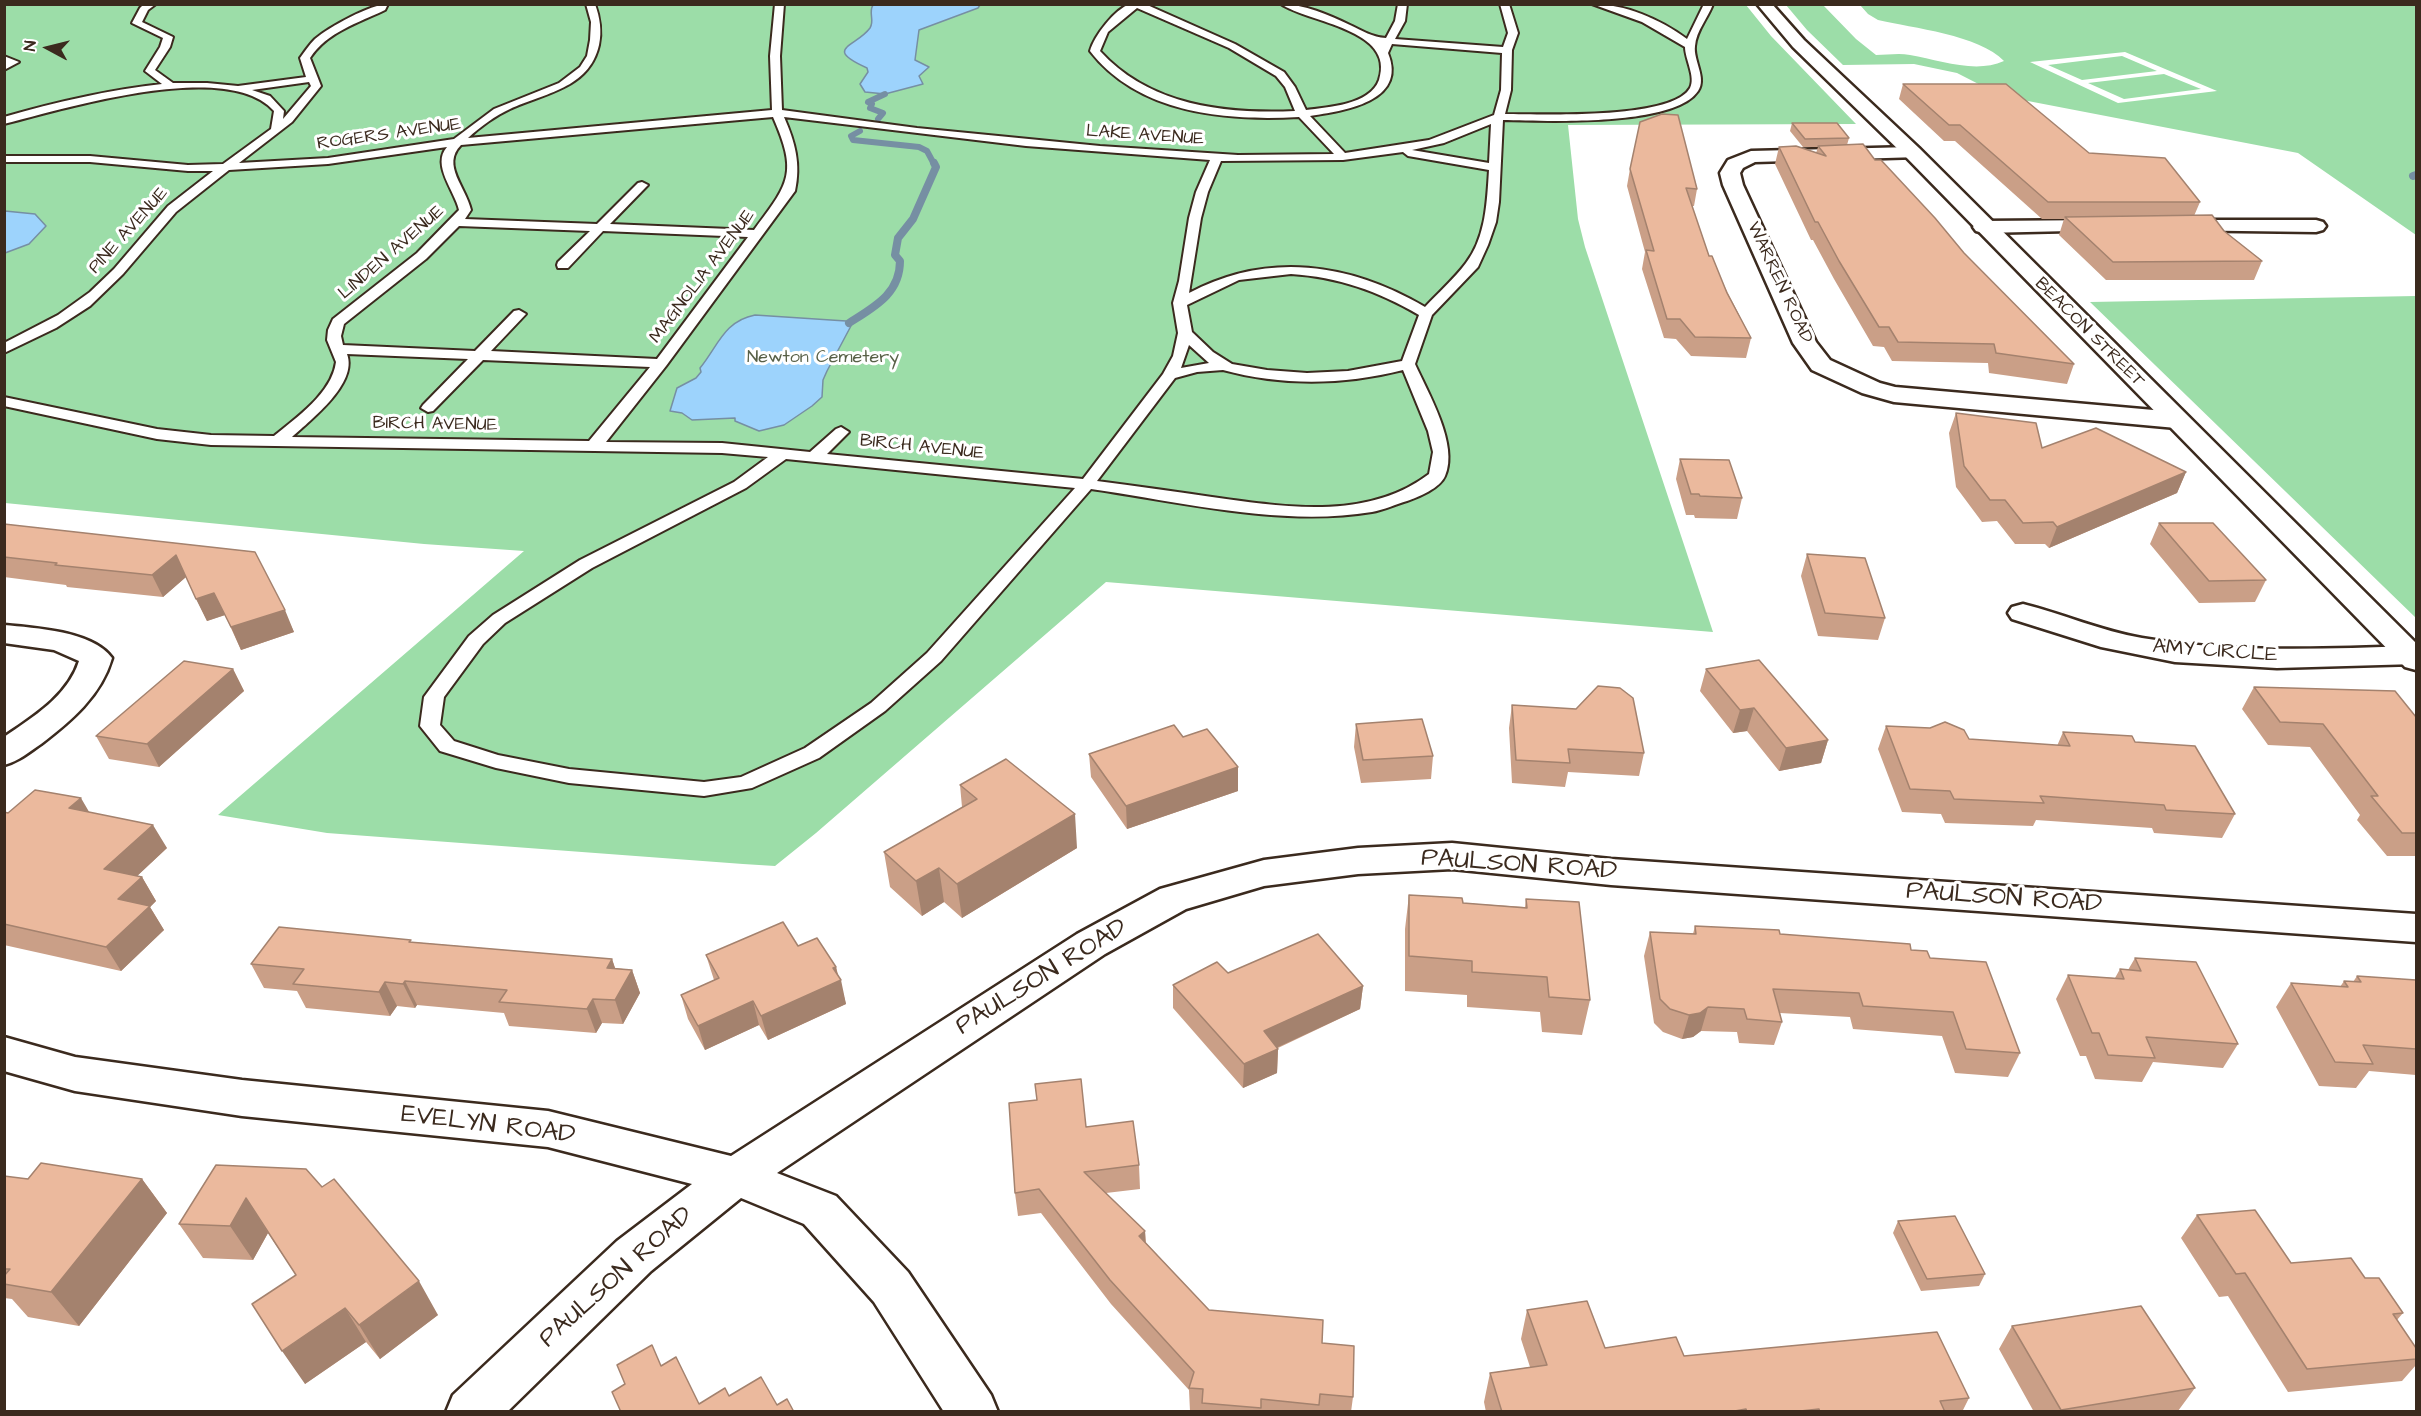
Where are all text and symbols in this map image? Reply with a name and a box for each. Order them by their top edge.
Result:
north arrow [18,18,78,78]
text: N [19,39,42,52]
street label: ROGERS AVENUE [316,114,462,156]
street label: LAKE AVENUE [1085,121,1205,151]
street label: PINE AVENUE [85,183,173,279]
street label: LINDEN AVENUE [335,201,449,305]
street label: MAGNOLIA AVENUE [646,206,760,348]
street label: WARREN ROAD [1741,219,1817,347]
street label: BEACON STREET [2030,274,2148,392]
park label: Newton Cemetery [747,347,899,369]
street label: BIRCH AVENUE [372,413,498,437]
street label: BIRCH AVENUE [859,431,985,465]
street label: AMY CIRCLE [2152,635,2278,669]
street label: PAULSON ROAD [1420,844,1618,888]
street label: PAULSON ROAD [1905,877,2103,921]
street label: PAULSON ROAD [951,913,1133,1043]
street label: EVELYN ROAD [399,1100,577,1152]
street label: PAULSON ROAD [534,1201,700,1355]

